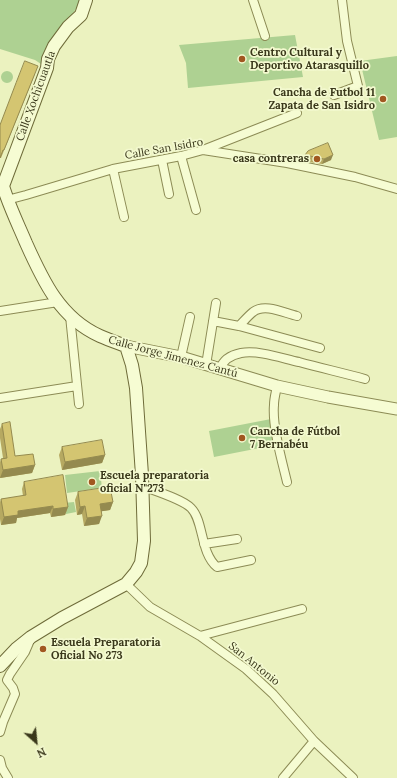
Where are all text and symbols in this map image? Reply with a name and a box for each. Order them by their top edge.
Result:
place label: Centro Cultural y Deportivo Atarasquillo [250,46,369,72]
street label: Calle Xochicuautla [14,49,58,143]
marker: Centro Cultural y Deportivo Atarasquillo [237,54,247,64]
place label: Cancha de Futbol 11 Zapata de San Isidro [268,86,375,112]
marker: Cancha de Futbol 11 Zapata de San Isidro [378,94,388,104]
street label: Calle San Isidro [124,136,204,162]
place label: casa contreras [233,152,309,166]
marker: casa contreras [312,154,322,164]
street label: Calle Jorge Jimenez Cantú [107,333,239,381]
place label: Cancha de Fútbol 7 Bernabéu [250,425,340,451]
marker: Cancha de Fútbol 7 Bernabéu [237,433,247,443]
place label: Escuela preparatoria oficial N"273 [100,469,209,495]
marker: Escuela preparatoria oficial N"273 [87,477,97,487]
place label: Escuela Preparatoria Oficial No 273 [51,636,161,662]
street label: San Antonio [226,639,282,689]
marker: Escuela Preparatoria Oficial No 273 [38,644,48,654]
north arrow [16,722,56,762]
text: N [34,745,48,761]

